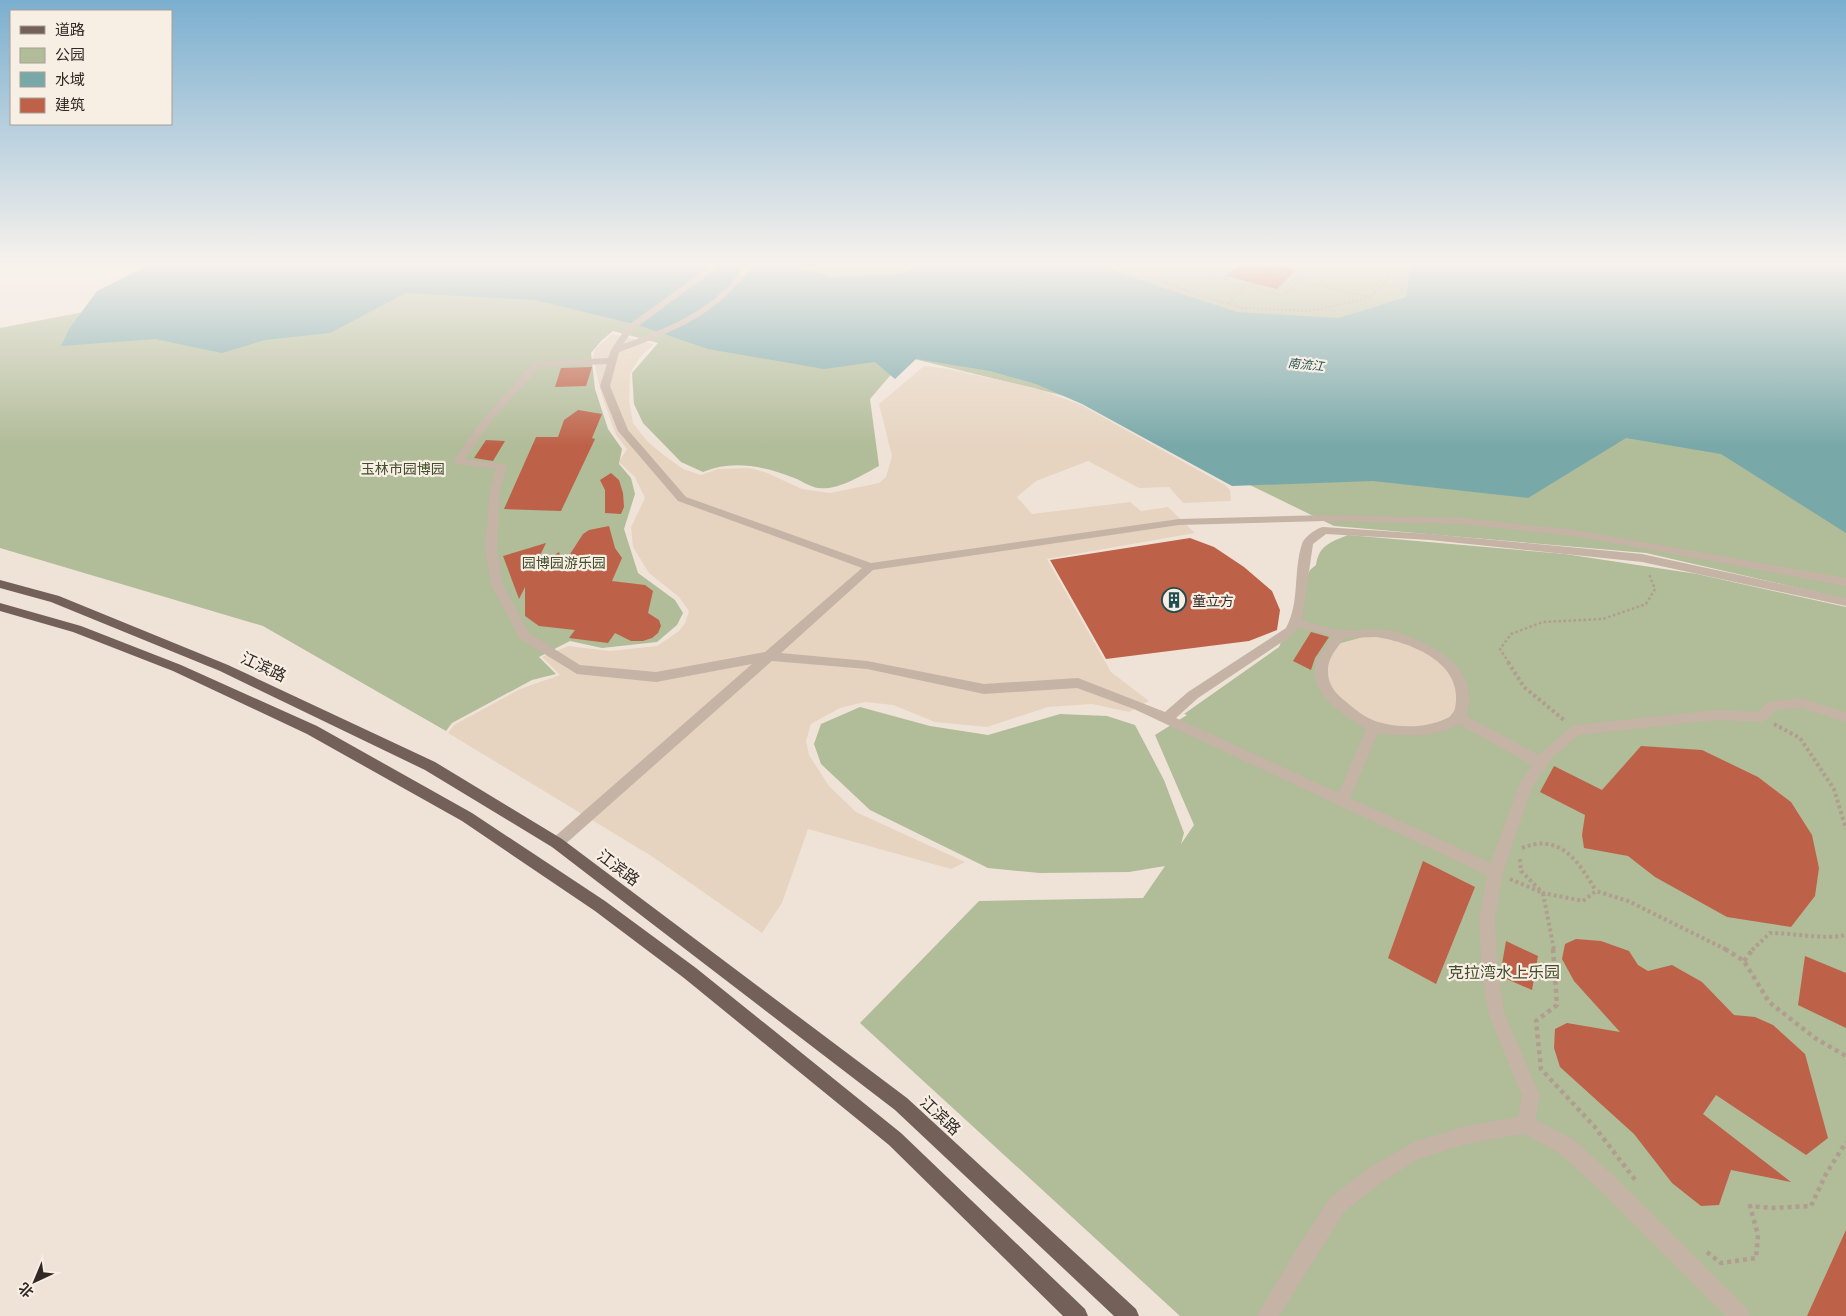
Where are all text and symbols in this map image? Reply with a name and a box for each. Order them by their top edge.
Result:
legend [10,10,172,125]
text: 道路 [55,20,85,38]
text: 公园 [55,45,85,63]
text: 水域 [55,70,85,88]
text: 建筑 [55,95,85,113]
water label: 南流江 [1287,355,1327,373]
park label: 玉林市园博园 [361,460,445,477]
park label: 园博园游乐园 [522,554,606,571]
building icon: 童立方 [1161,587,1187,613]
place label: 童立方 [1192,592,1234,609]
street label: 江滨路 [238,647,290,685]
street label: 江滨路 [594,845,644,889]
park label: 克拉湾水上乐园 [1448,962,1560,981]
street label: 江滨路 [917,1092,965,1138]
north arrow [10,1256,60,1306]
text: 北 [15,1280,37,1302]

